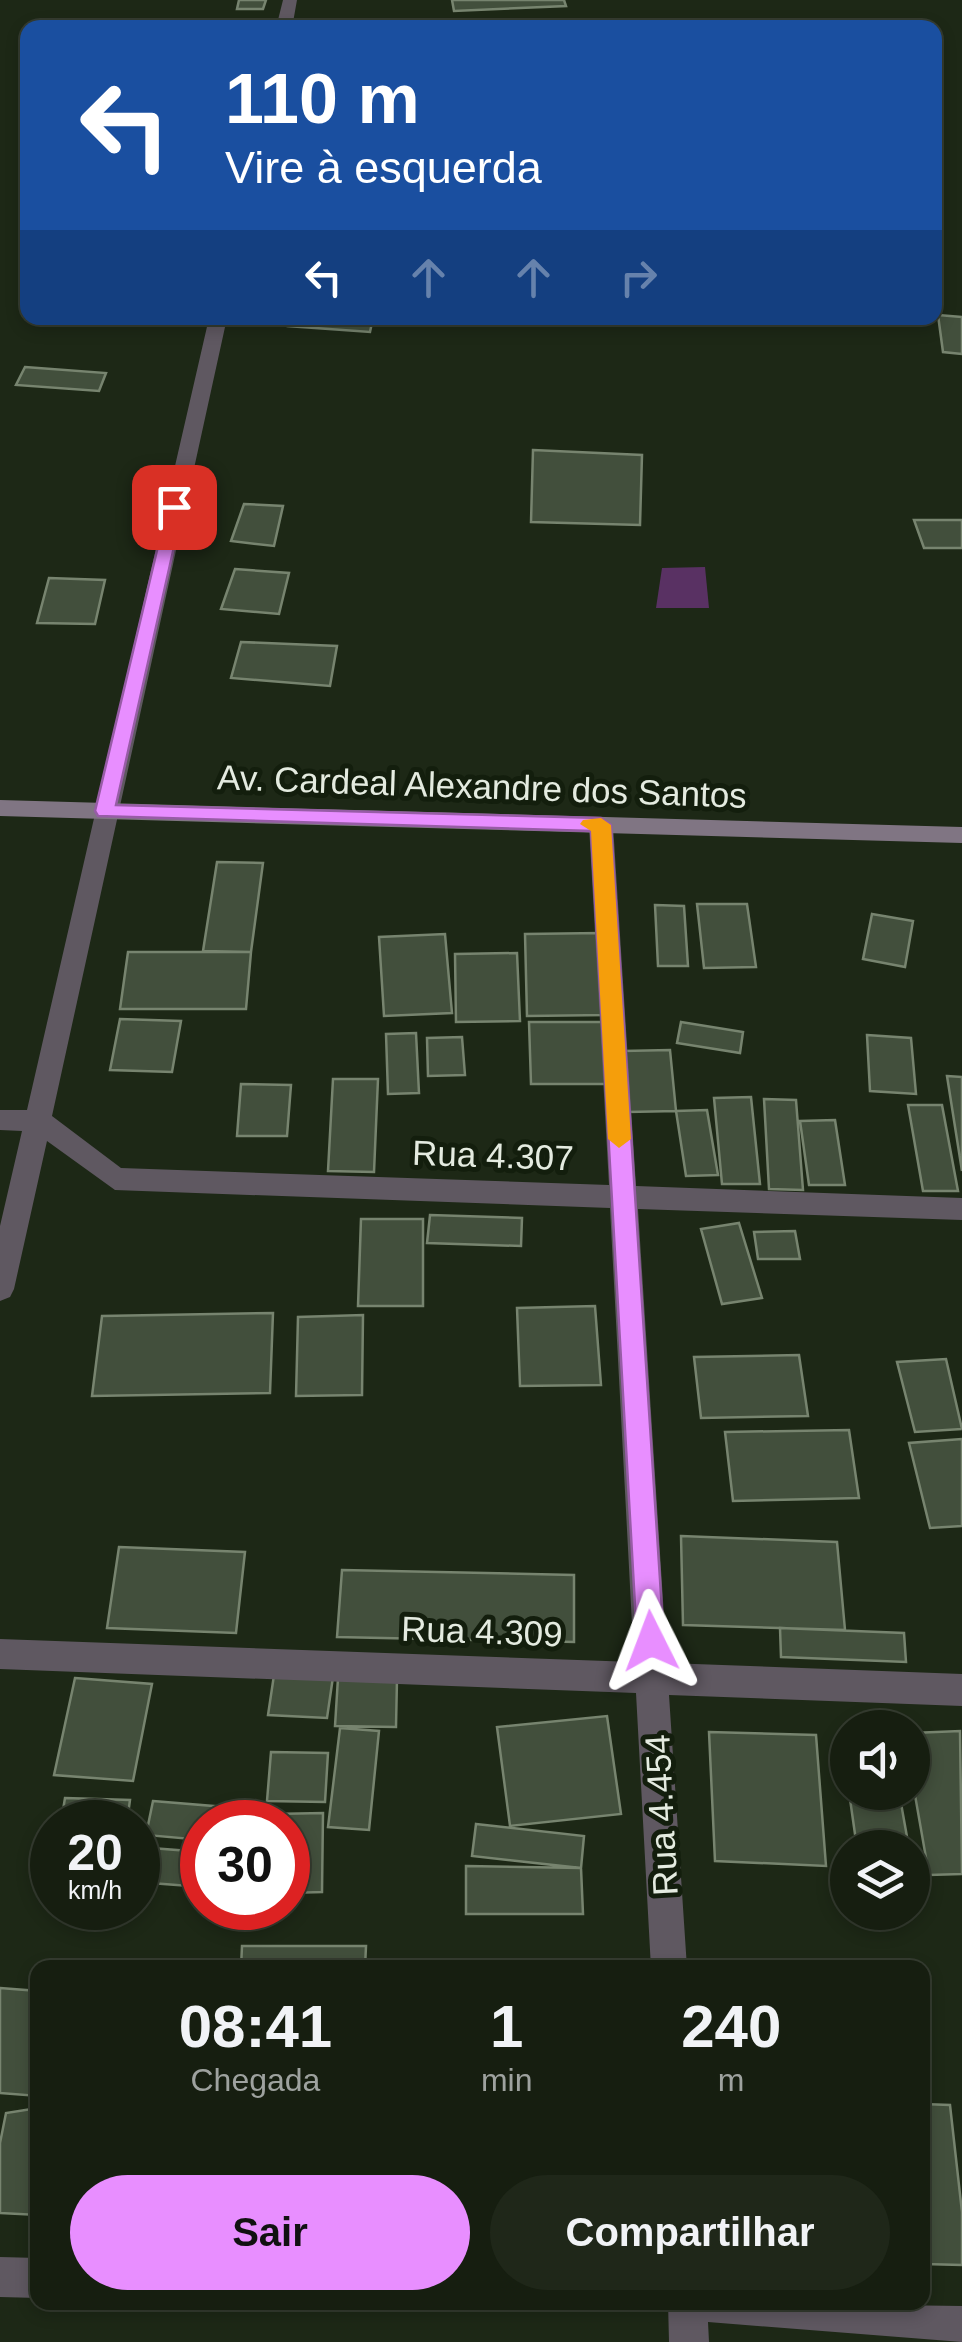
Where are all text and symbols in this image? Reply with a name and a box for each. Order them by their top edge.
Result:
icon: left [60,60,190,190]
text: 110 m [225,60,420,138]
text: Vire à esquerda [225,142,542,193]
icon: left [296,250,351,305]
icon: ahead [401,250,456,305]
icon: ahead [506,250,561,305]
icon: right [611,250,666,305]
pin [132,465,217,550]
icon: arrive [147,480,202,535]
street label: Av. Cardeal Alexandre dos Santos [217,757,747,815]
street label: Rua 4.307 [412,1133,574,1177]
position arrow [599,1589,703,1693]
street label: Rua 4.309 [401,1609,563,1653]
map controls [830,1710,930,1930]
button: sound [830,1710,930,1810]
street label: Rua 4.454 [637,1733,685,1897]
speed limit sign: 30 [180,1800,310,1930]
text: 20 [67,1825,123,1881]
button: layers [830,1830,930,1930]
text: km/h [68,1876,122,1904]
text: 08:41 [179,1993,332,2060]
text: 1 [490,1993,523,2060]
text: 240 [681,1993,781,2060]
text: Chegada [190,2062,320,2098]
text: min [481,2062,532,2098]
text: m [718,2062,745,2098]
button: Sair [70,2175,470,2290]
button: Compartilhar [490,2175,890,2290]

